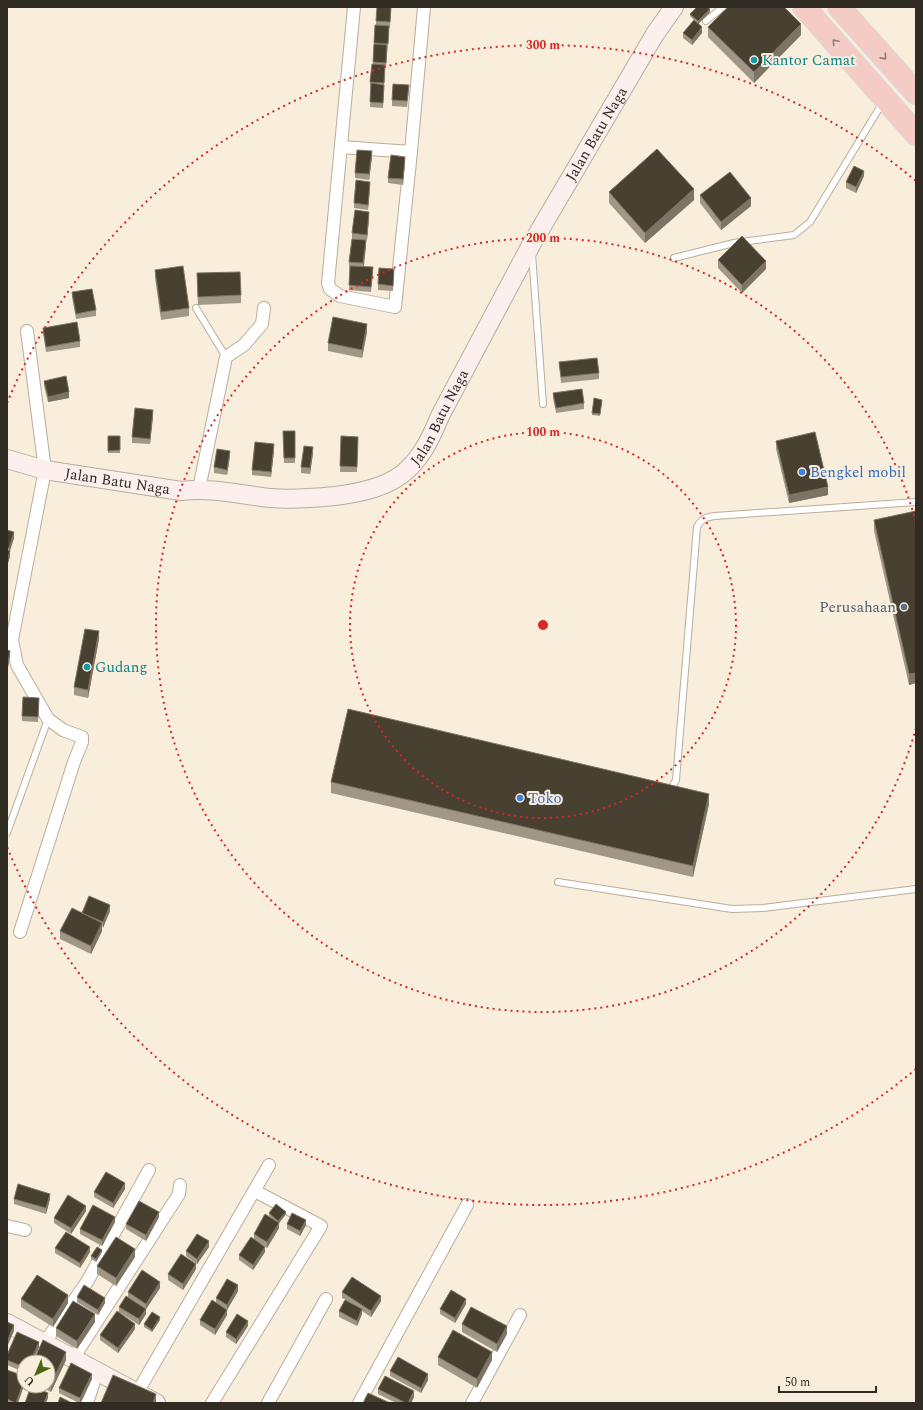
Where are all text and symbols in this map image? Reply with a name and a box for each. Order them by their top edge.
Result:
text: 300 m [526,36,560,55]
one-way arrow [832,39,839,47]
place label: Kantor Camat [762,49,855,72]
one-way arrow [879,52,886,60]
marker: Kantor Camat [749,55,759,65]
street label: Jalan Batu Naga [560,82,633,185]
text: 200 m [526,229,560,248]
street label: Jalan Batu Naga [405,364,475,471]
text: 100 m [526,423,560,442]
place label: Bengkel mobil [810,461,906,484]
street label: Jalan Batu Naga [63,462,172,501]
marker: Bengkel mobil [797,467,807,477]
place label: Perusahaan [819,596,896,619]
marker: Perusahaan [899,602,909,612]
centre of rings [536,618,550,632]
place label: Gudang [95,656,148,679]
marker: Gudang [82,662,92,672]
place label: Toko [528,787,562,810]
marker: Toko [515,793,525,803]
north arrow [16,1354,56,1394]
scale bar [779,1368,876,1394]
text: U [20,1372,39,1390]
text: 50 m [785,1373,810,1392]

